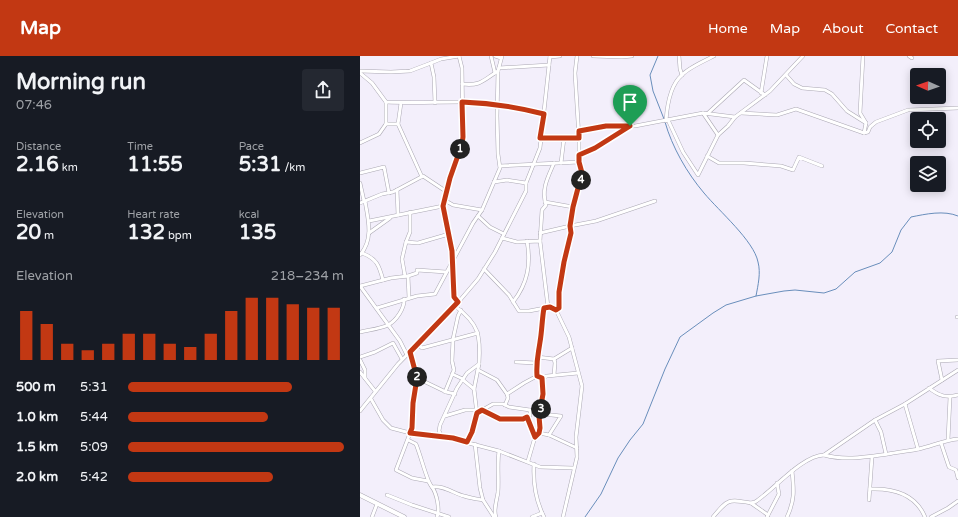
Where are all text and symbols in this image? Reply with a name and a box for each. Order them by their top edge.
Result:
text: Map [20,17,61,39]
text: Home [708,20,748,37]
text: Map [770,20,800,37]
text: About [822,20,864,37]
text: Contact [886,20,938,37]
north arrow [910,68,946,104]
map controls [910,68,946,192]
text: Morning run [16,69,146,95]
button: share [302,69,344,111]
pin [613,85,647,126]
icon: arrive [619,91,641,113]
text: 07:46 [16,97,52,113]
button: locate [910,112,946,148]
pin: 1 [450,139,470,159]
text: Distance [16,140,61,153]
text: Time [127,140,153,153]
text: Pace [239,140,264,153]
text: 1 [457,142,463,155]
text: 2.16 [16,153,59,177]
text: 11:55 [127,153,183,177]
text: 5:31 [239,153,282,177]
button: layers [910,156,946,192]
text: km [59,161,78,174]
text: /km [282,161,305,174]
pin: 4 [571,170,591,190]
text: 4 [578,173,584,186]
text: Elevation [16,208,64,221]
text: Heart rate [127,208,180,221]
text: kcal [239,208,259,221]
text: 20 [16,221,41,245]
text: 132 [127,221,165,245]
text: 135 [239,221,276,245]
text: m [41,229,54,242]
text: bpm [165,229,192,242]
text: Elevation [16,268,73,284]
text: 218–234 m [271,268,344,284]
pin: 2 [407,367,427,387]
text: 2 [414,370,420,383]
text: 500 m [16,379,56,395]
text: 5:31 [80,379,108,395]
pin: 3 [531,399,551,419]
text: 3 [538,402,544,415]
text: 1.0 km [16,409,58,425]
text: 5:44 [80,409,108,425]
text: 1.5 km [16,439,58,455]
text: 5:09 [80,439,108,455]
text: 2.0 km [16,469,58,485]
text: 5:42 [80,469,108,485]

